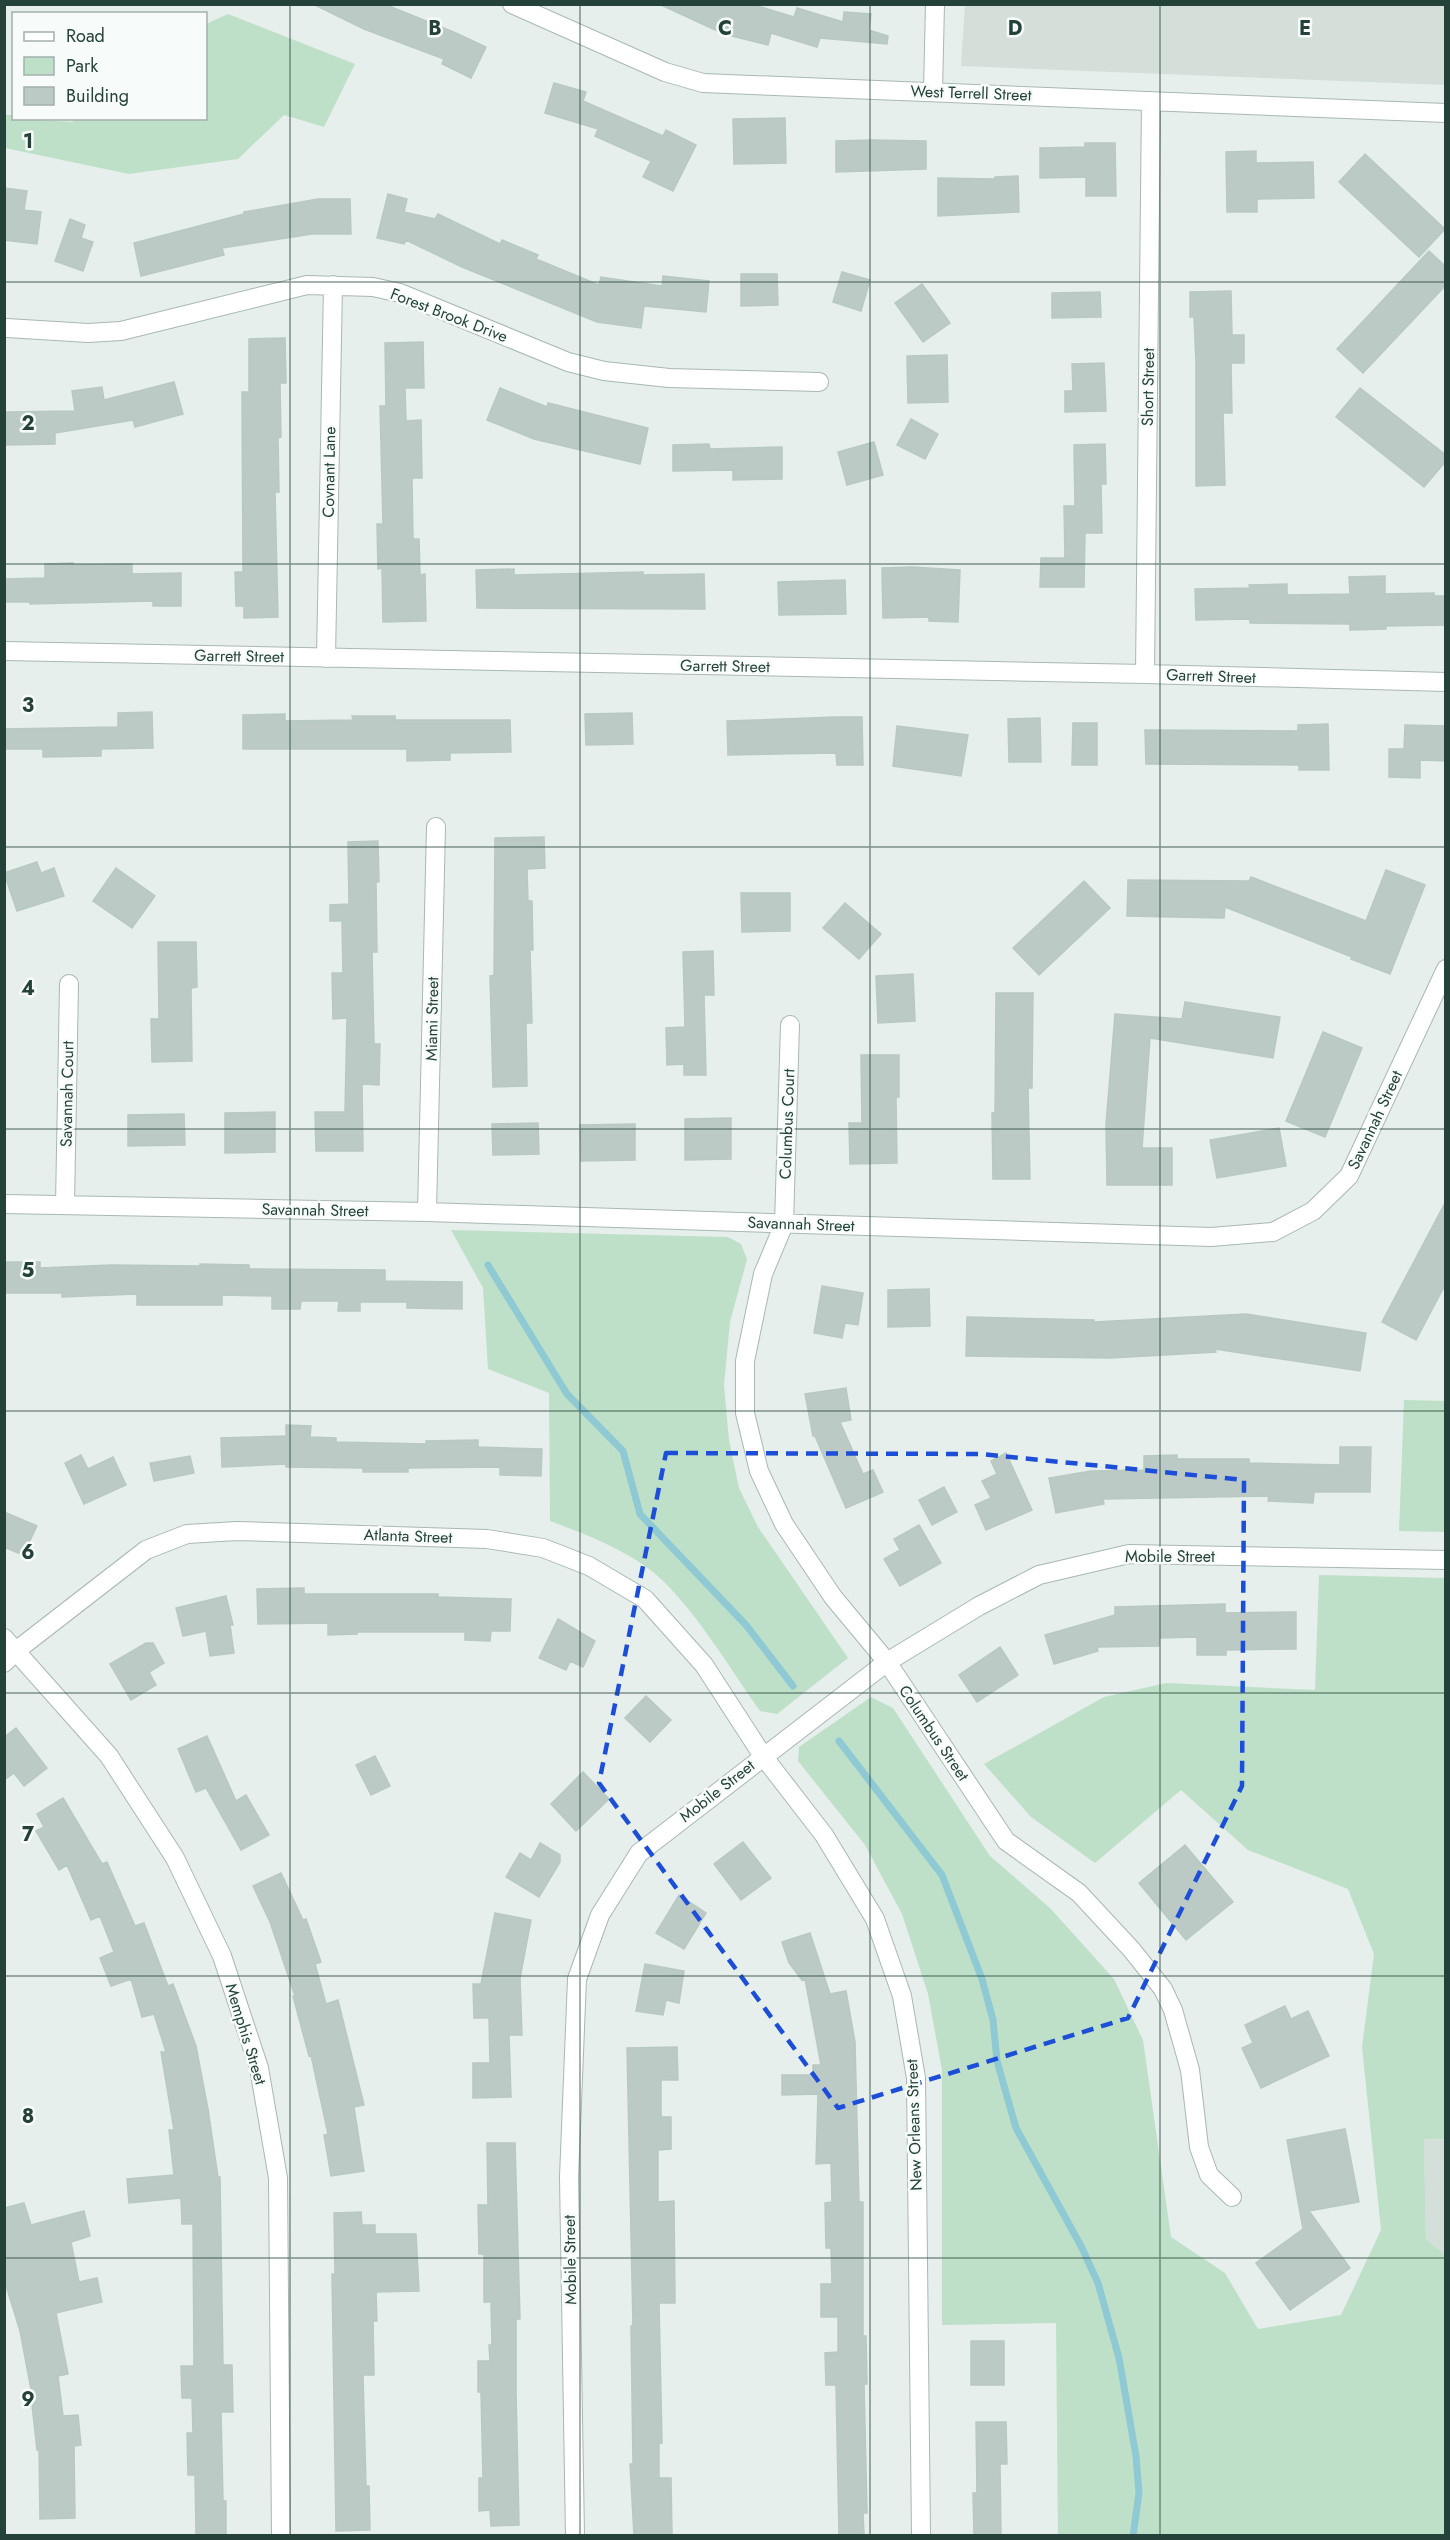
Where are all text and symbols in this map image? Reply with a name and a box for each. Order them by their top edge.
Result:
legend [12,12,207,120]
text: B [428,14,442,43]
text: C [718,14,732,43]
text: D [1008,14,1022,43]
text: E [1299,14,1311,43]
text: Road [66,23,105,49]
text: Park [66,53,98,79]
street label: West Terrell Street [910,79,1032,107]
text: Building [66,83,129,109]
text: 1 [23,127,33,156]
street label: Forest Brook Drive [387,282,511,348]
street label: Short Street [1136,348,1160,426]
text: 2 [21,409,35,438]
street label: Covnant Lane [317,426,341,518]
street label: Garrett Street [194,644,284,668]
street label: Garrett Street [680,654,770,678]
street label: Garrett Street [1166,663,1256,689]
text: 3 [22,691,34,720]
text: 4 [21,974,35,1003]
street label: Miami Street [420,976,444,1061]
street label: Savannah Court [55,1041,79,1147]
street label: Savannah Street [1342,1067,1408,1173]
street label: Columbus Court [774,1068,800,1180]
street label: Savannah Street [261,1198,369,1222]
street label: Savannah Street [747,1211,855,1237]
text: 5 [22,1256,35,1285]
street label: Atlanta Street [363,1523,453,1549]
text: 6 [21,1538,35,1567]
street label: Mobile Street [1125,1545,1215,1568]
street label: Columbus Street [893,1680,975,1786]
street label: Mobile Street [675,1754,760,1828]
text: 7 [22,1820,35,1849]
street label: Memphis Street [220,1981,272,2088]
street label: New Orleans Street [900,2059,928,2191]
text: 8 [22,2102,34,2131]
street label: Mobile Street [558,2215,582,2305]
text: 9 [21,2385,35,2414]

